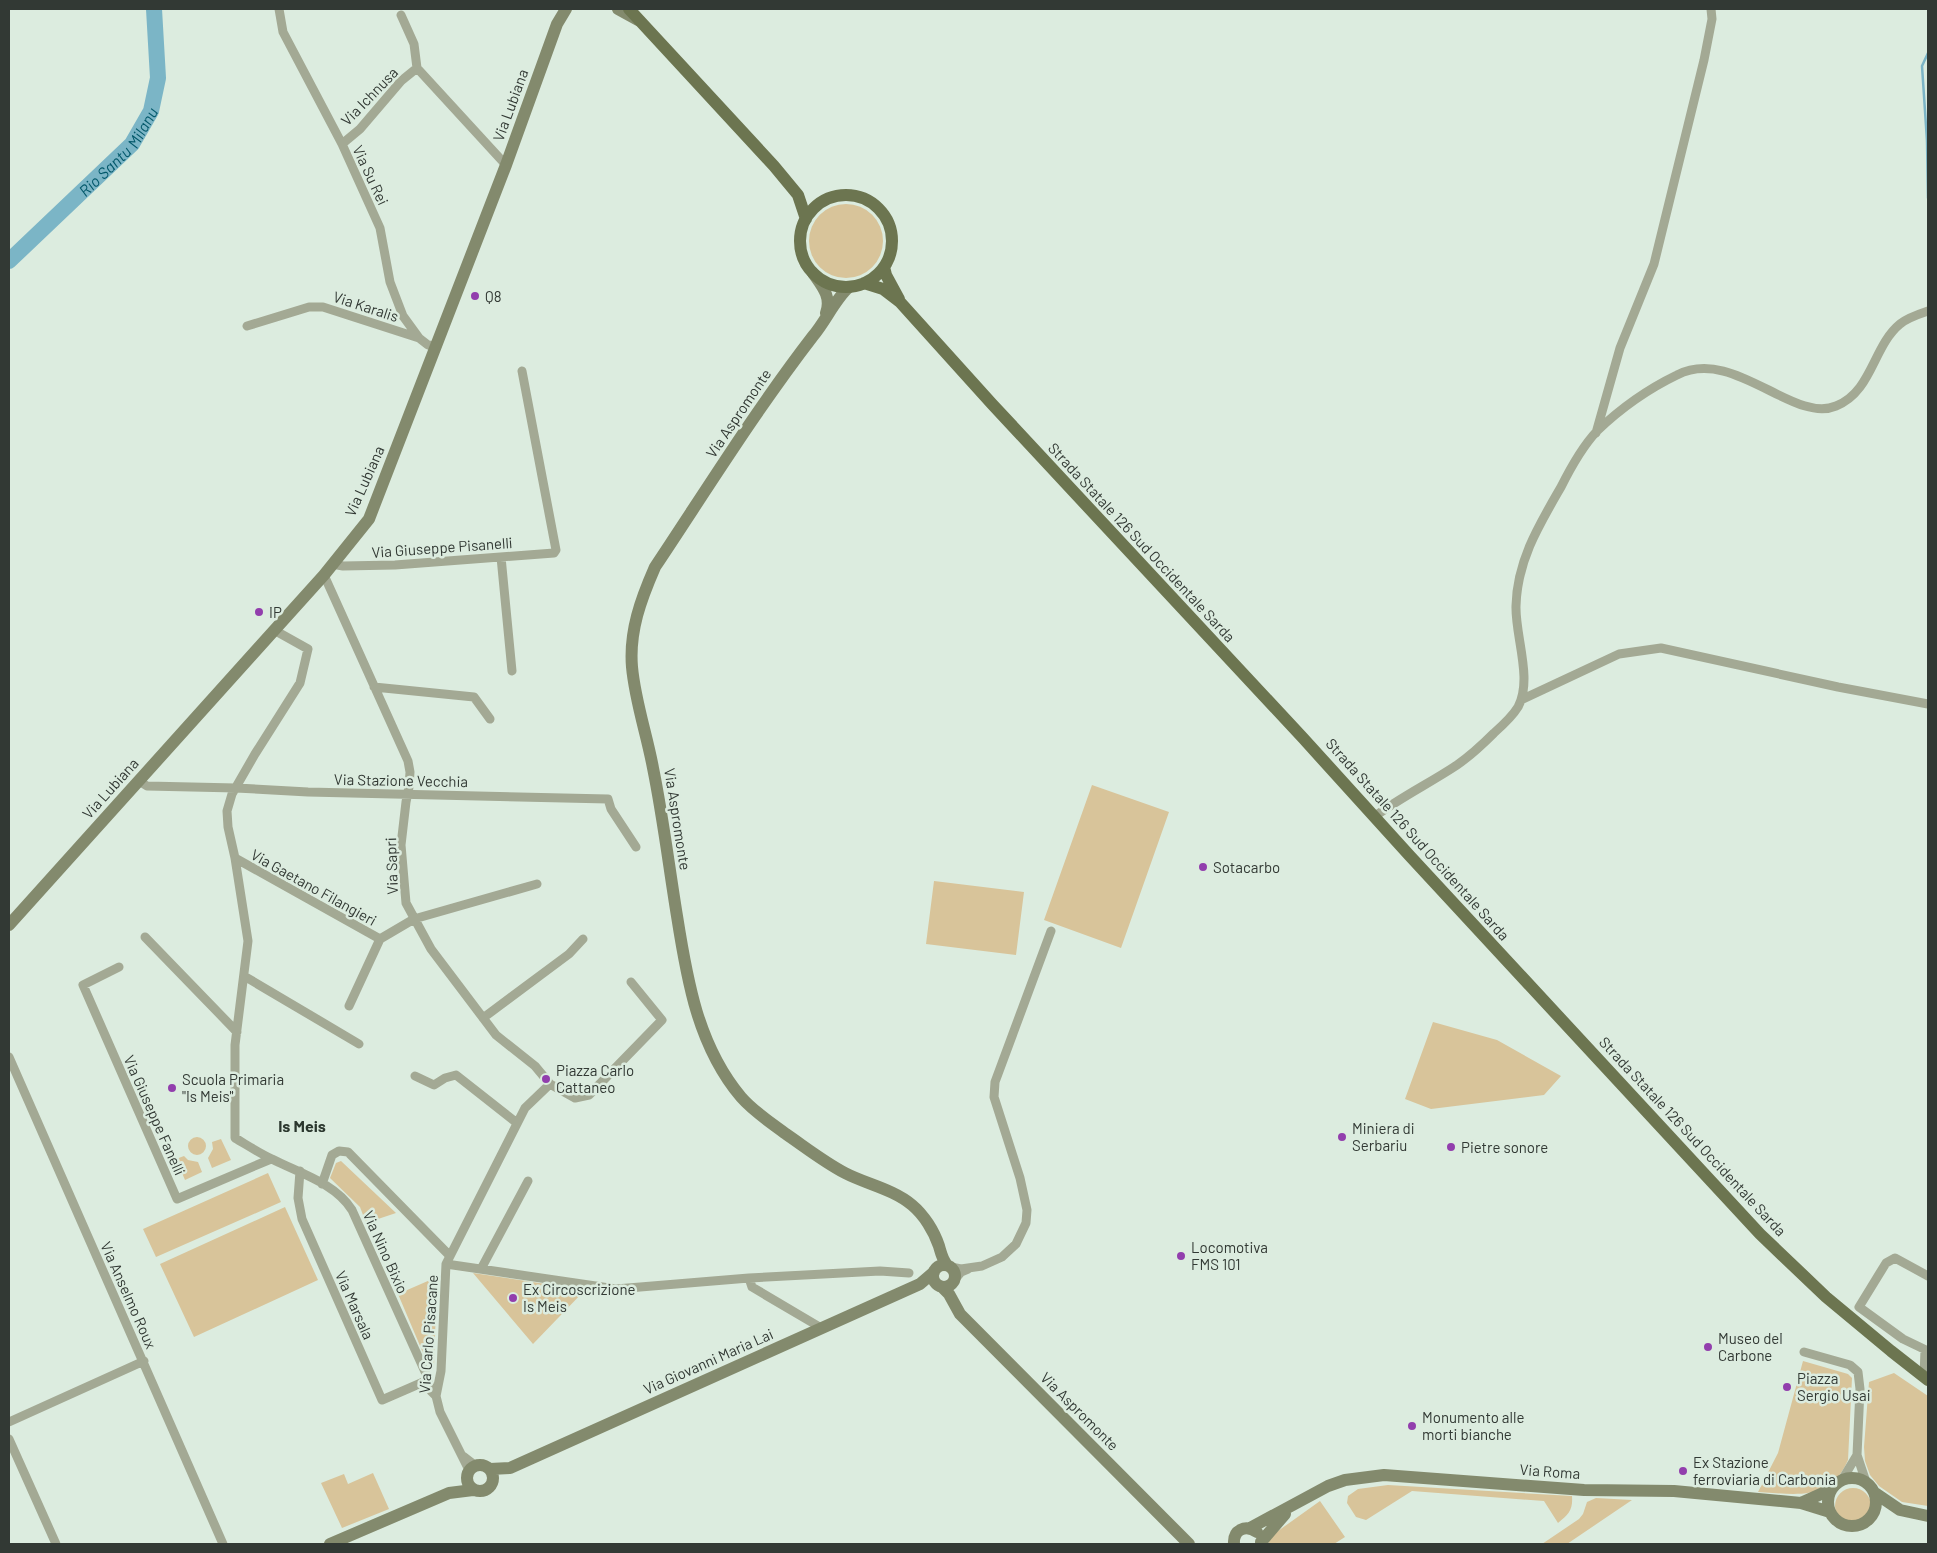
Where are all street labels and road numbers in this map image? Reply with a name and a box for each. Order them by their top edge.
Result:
street label: Via Ichnusa [337,63,401,129]
street label: Via Lubiana [489,67,531,143]
street label: Via Su Rei [349,142,393,208]
street label: Via Karalis [331,287,401,325]
street label: Via Aspromonte [702,365,774,461]
street label: Strada Statale 126 Sud Occidentale Sarda [1045,439,1239,645]
street label: Via Lubiana [340,443,388,519]
street label: Via Giuseppe Pisanelli [371,533,513,561]
street label: Strada Statale 126 Sud Occidentale Sarda [1322,734,1514,944]
street label: Via Lubiana [78,754,142,822]
street label: Via Aspromonte [661,767,695,871]
street label: Via Stazione Vecchia [334,770,468,790]
street label: Via Sapri [381,837,401,895]
street label: Via Gaetano Filangieri [248,845,380,929]
street label: Strada Statale 126 Sud Occidentale Sarda [1596,1033,1790,1239]
street label: Via Giuseppe Fanelli [120,1052,190,1178]
street label: Via Nino Bixio [360,1208,412,1296]
street label: Via Anselmo Roux [97,1239,161,1351]
street label: Via Marsala [332,1268,378,1342]
street label: Via Carlo Pisacane [415,1274,441,1394]
street label: Via Giovanni Maria Lai [640,1324,776,1398]
street label: Via Aspromonte [1037,1368,1123,1454]
street label: Via Roma [1519,1460,1581,1482]

